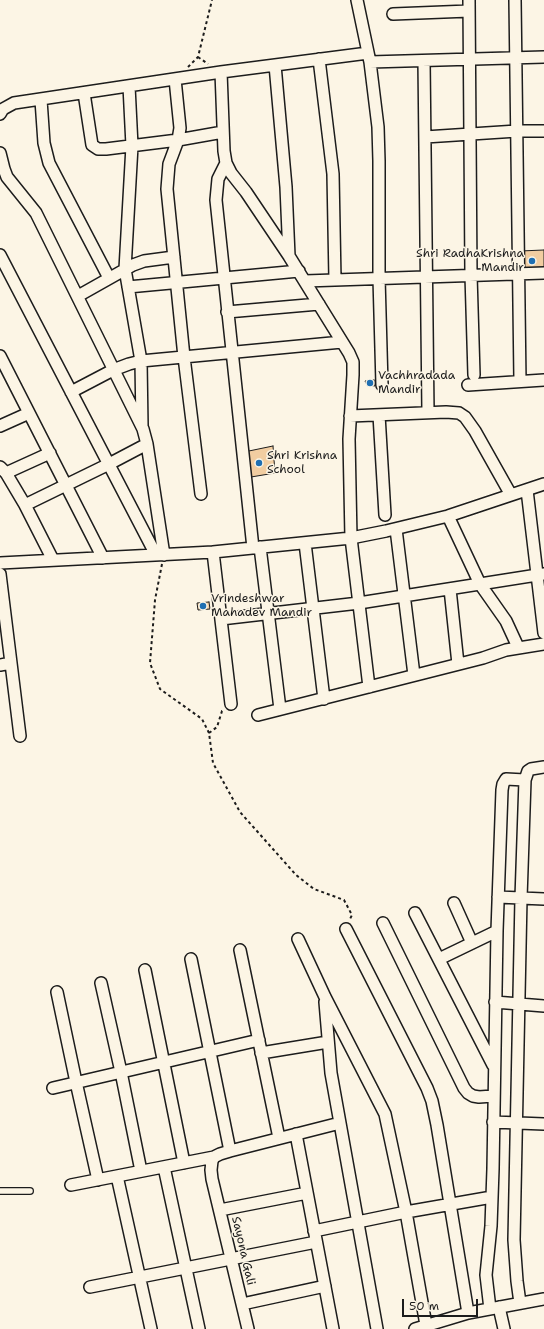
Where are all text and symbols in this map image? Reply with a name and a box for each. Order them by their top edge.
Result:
place label: Shri RadhaKrishna Mandir [416,247,524,275]
marker: Shri RadhaKrishna Mandir [527,256,537,266]
place label: Vachhradada Mandir [378,369,455,397]
marker: Vachhradada Mandir [365,378,375,388]
place label: Shri Krishna School [267,449,337,477]
marker: Shri Krishna School [254,458,264,468]
place label: Vrindeshwar Mahadev Mandir [211,592,312,620]
marker: Vrindeshwar Mahadev Mandir [198,601,208,611]
street label: Sayona Gali [228,1215,258,1287]
scale bar [404,1291,480,1317]
text: 50 m [409,1298,439,1314]

